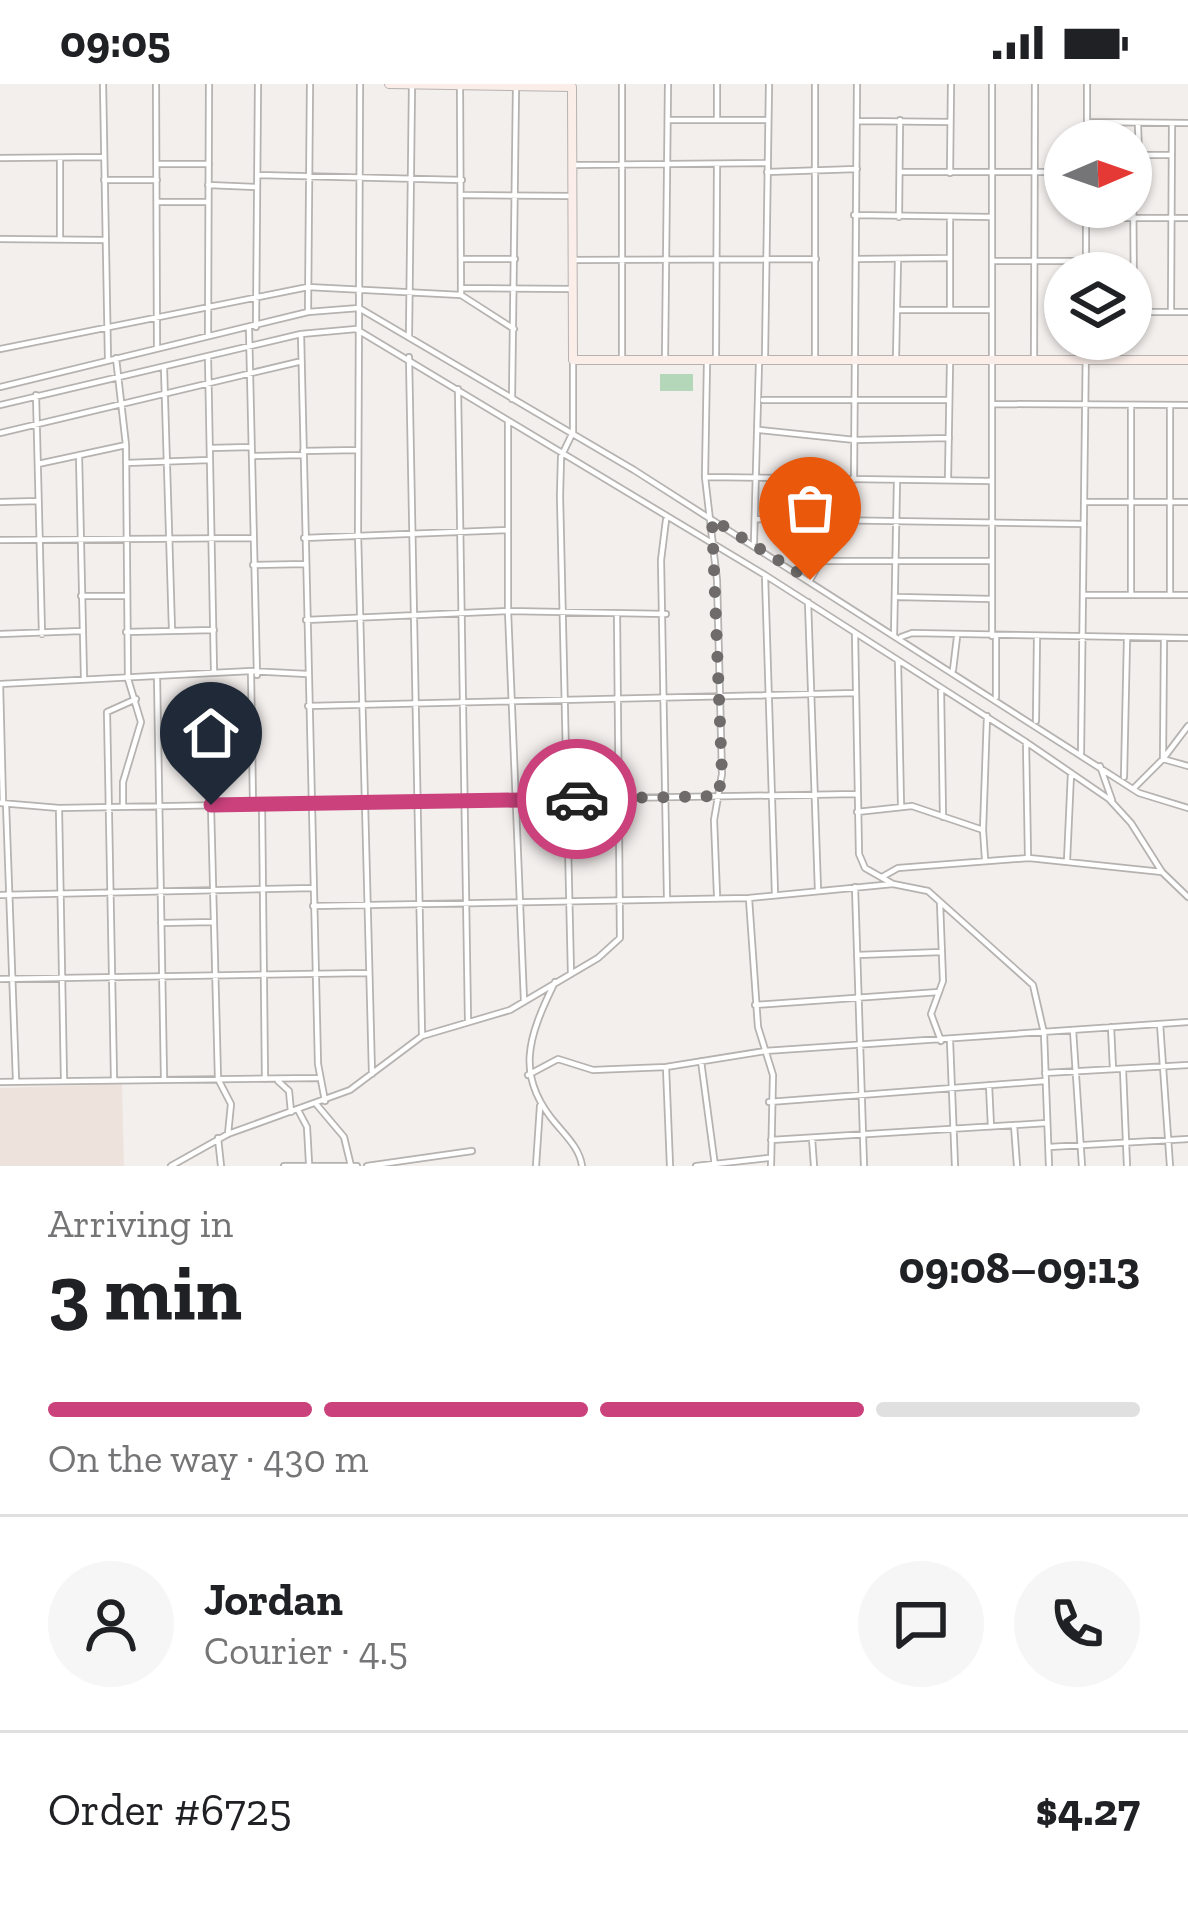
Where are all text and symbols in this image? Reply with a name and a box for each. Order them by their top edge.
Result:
text: 09:05 [60,15,171,69]
north arrow [1044,120,1152,228]
map controls [1044,120,1152,360]
button: layers [1044,252,1152,360]
pin [759,457,861,580]
icon: bag [777,475,843,541]
pin [160,682,262,805]
icon: home [178,700,244,766]
courier [517,739,637,859]
icon: car [544,766,610,832]
text: Arriving in [48,1200,233,1247]
text: 09:08–09:13 [899,1241,1140,1295]
text: 3 min [48,1245,242,1339]
text: On the way · 430 m [48,1435,368,1482]
button: person [48,1561,174,1687]
button: chat [858,1561,984,1687]
button: phone [1014,1561,1140,1687]
text: Jordan [204,1573,343,1627]
text: Courier · 4.5 [204,1627,408,1674]
text: Order #6725 [48,1783,292,1837]
text: $4.27 [1036,1783,1140,1837]

